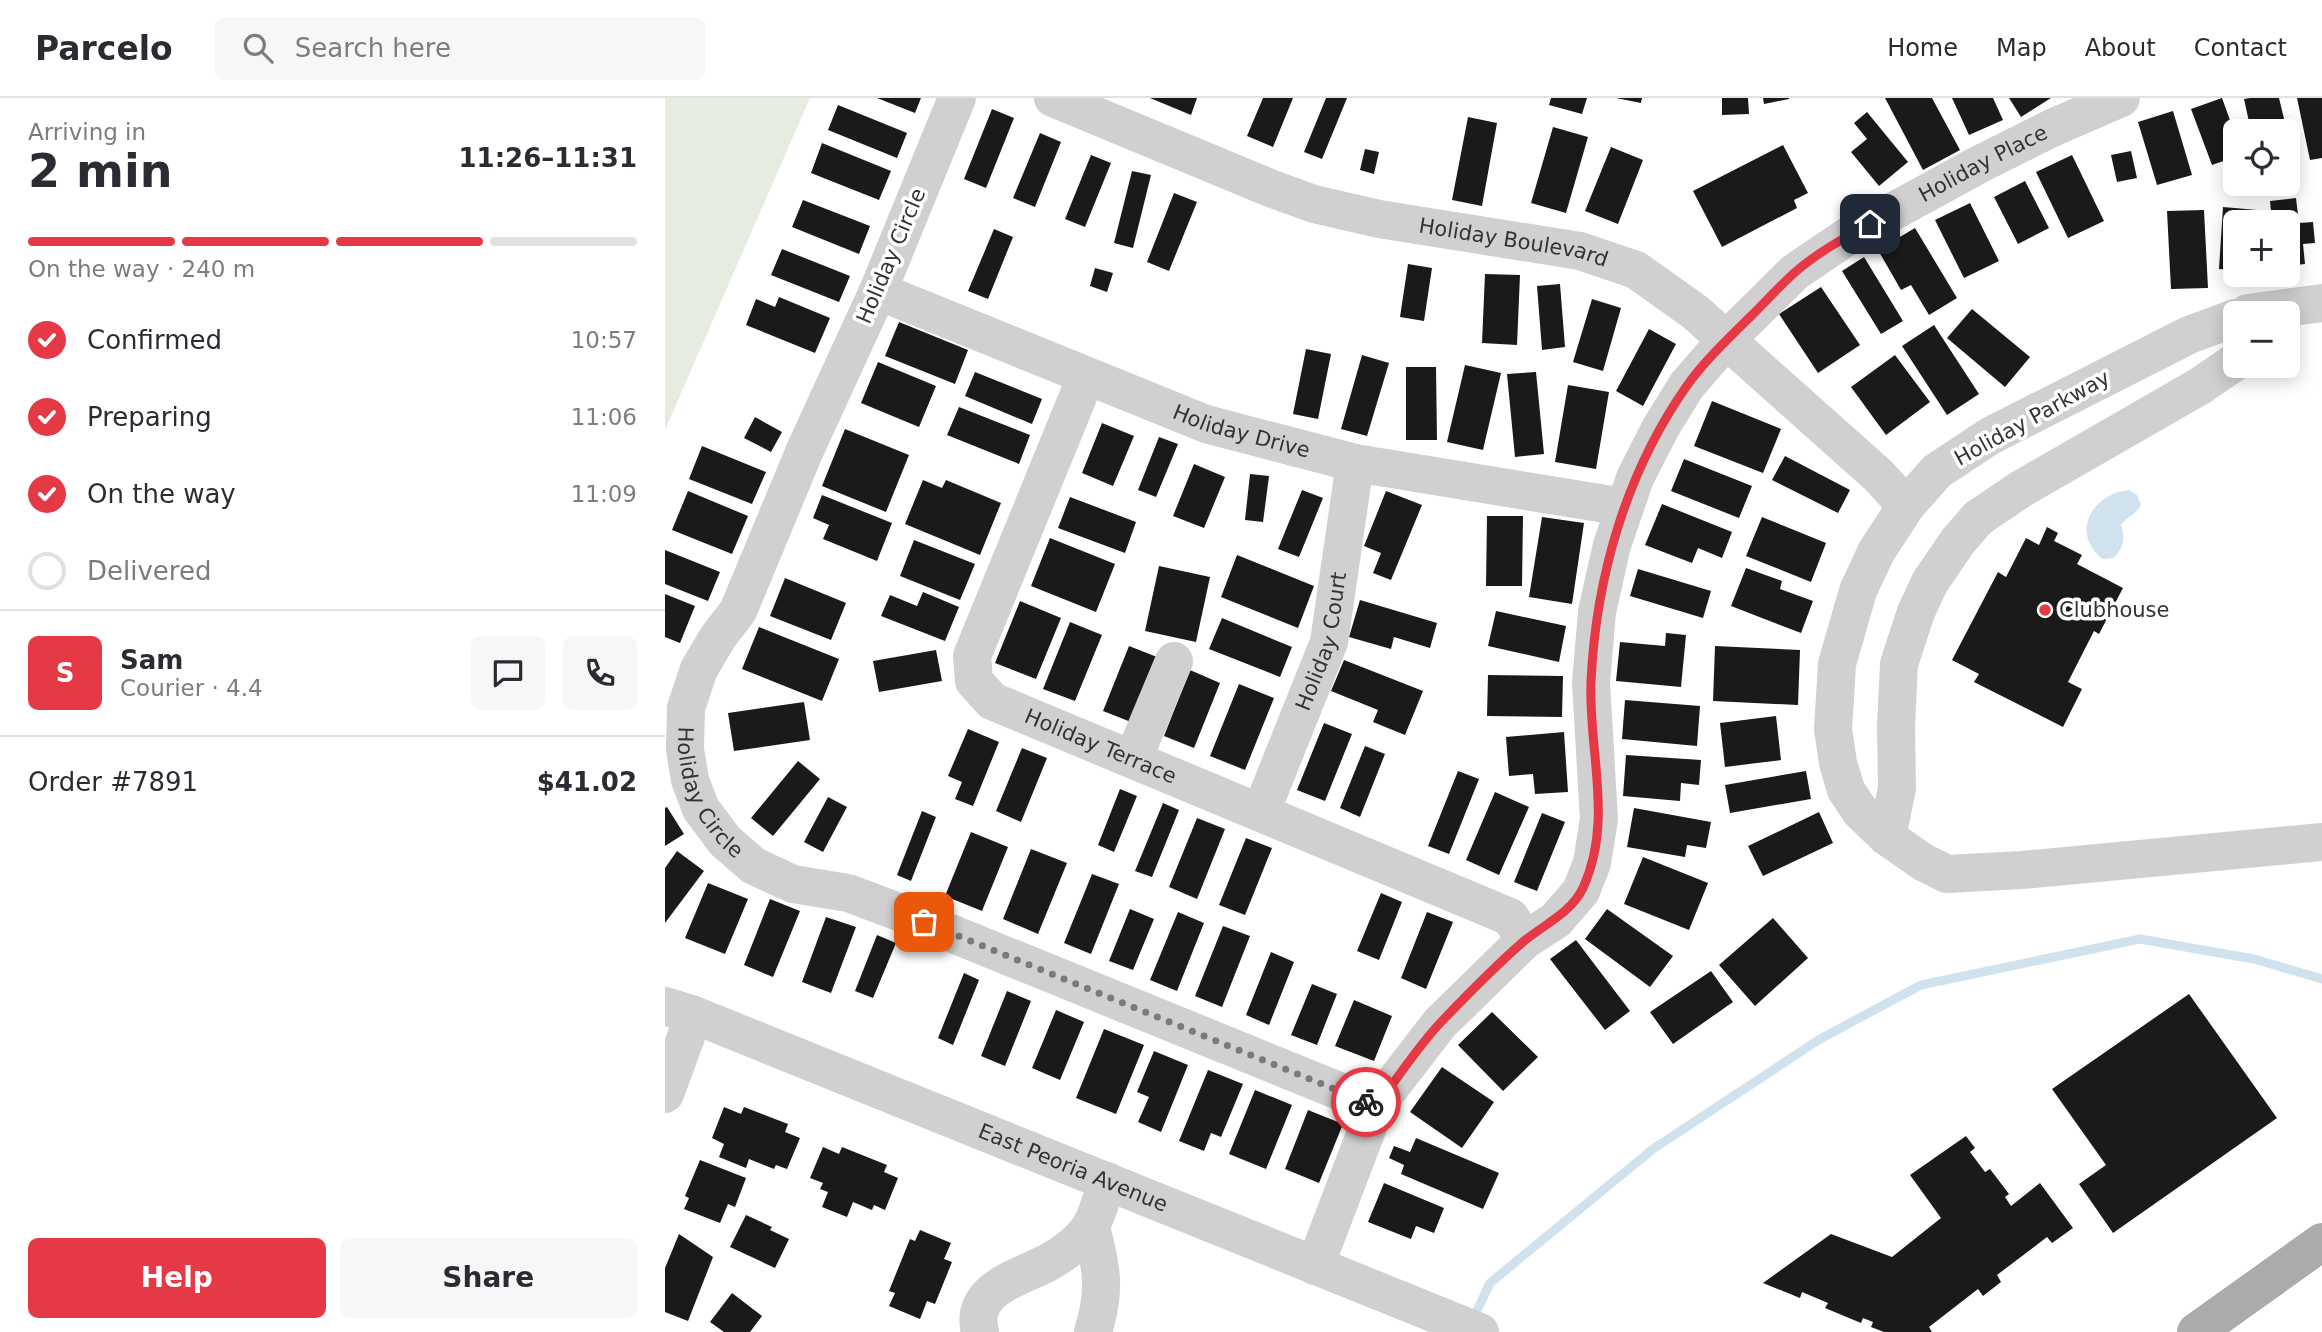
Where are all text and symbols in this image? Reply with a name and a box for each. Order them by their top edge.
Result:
search box [215,17,705,80]
text: Parcelo [35,29,173,68]
icon: search [239,29,277,67]
text: Search here [295,33,451,63]
text: Home [1887,34,1958,62]
text: Map [1996,34,2047,62]
text: About [2085,34,2156,62]
text: Contact [2194,34,2287,62]
text: Arriving in [28,119,146,145]
map controls [2223,119,2300,378]
button: locate [2223,119,2300,196]
street label: Holiday Place [1915,120,2051,207]
text: 11:26–11:31 [458,143,637,173]
text: 2 min [28,144,172,198]
street label: Holiday Circle [852,185,930,327]
pin [1840,194,1900,254]
icon: home [1851,205,1889,243]
button: + [2223,210,2300,287]
street label: Holiday Boulevard [1417,214,1611,272]
text: On the way · 240 m [28,256,255,282]
button: − [2223,301,2300,378]
icon: check [28,321,66,359]
text: Confirmed [87,325,222,355]
text: 10:57 [571,327,637,353]
street label: Holiday Parkway [1950,365,2114,471]
icon: check [28,398,66,436]
street label: Holiday Drive [1169,400,1312,463]
text: Preparing [87,402,212,432]
text: 11:06 [571,404,637,430]
icon: check [28,475,66,513]
text: On the way [87,479,236,509]
text: 11:09 [571,481,637,507]
text: Delivered [87,556,211,586]
street label: Holiday Court [1291,570,1351,714]
place label: Clubhouse [2059,598,2169,622]
marker: Clubhouse [2037,602,2053,618]
button: chat [471,636,545,710]
button: phone [563,636,637,710]
text: Sam [120,645,183,675]
text: S [56,658,74,688]
text: Courier · 4.4 [120,675,263,701]
street label: Holiday Terrace [1021,704,1180,789]
street label: Holiday Circle [673,726,748,863]
text: Order #7891 [28,767,198,797]
text: $41.02 [537,767,637,797]
pin [894,892,954,952]
icon: bag [905,903,943,941]
courier [1331,1067,1401,1137]
icon: bike [1347,1083,1385,1121]
street label: East Peoria Avenue [975,1119,1171,1217]
button: Help [28,1238,326,1318]
button: Share [340,1238,637,1318]

